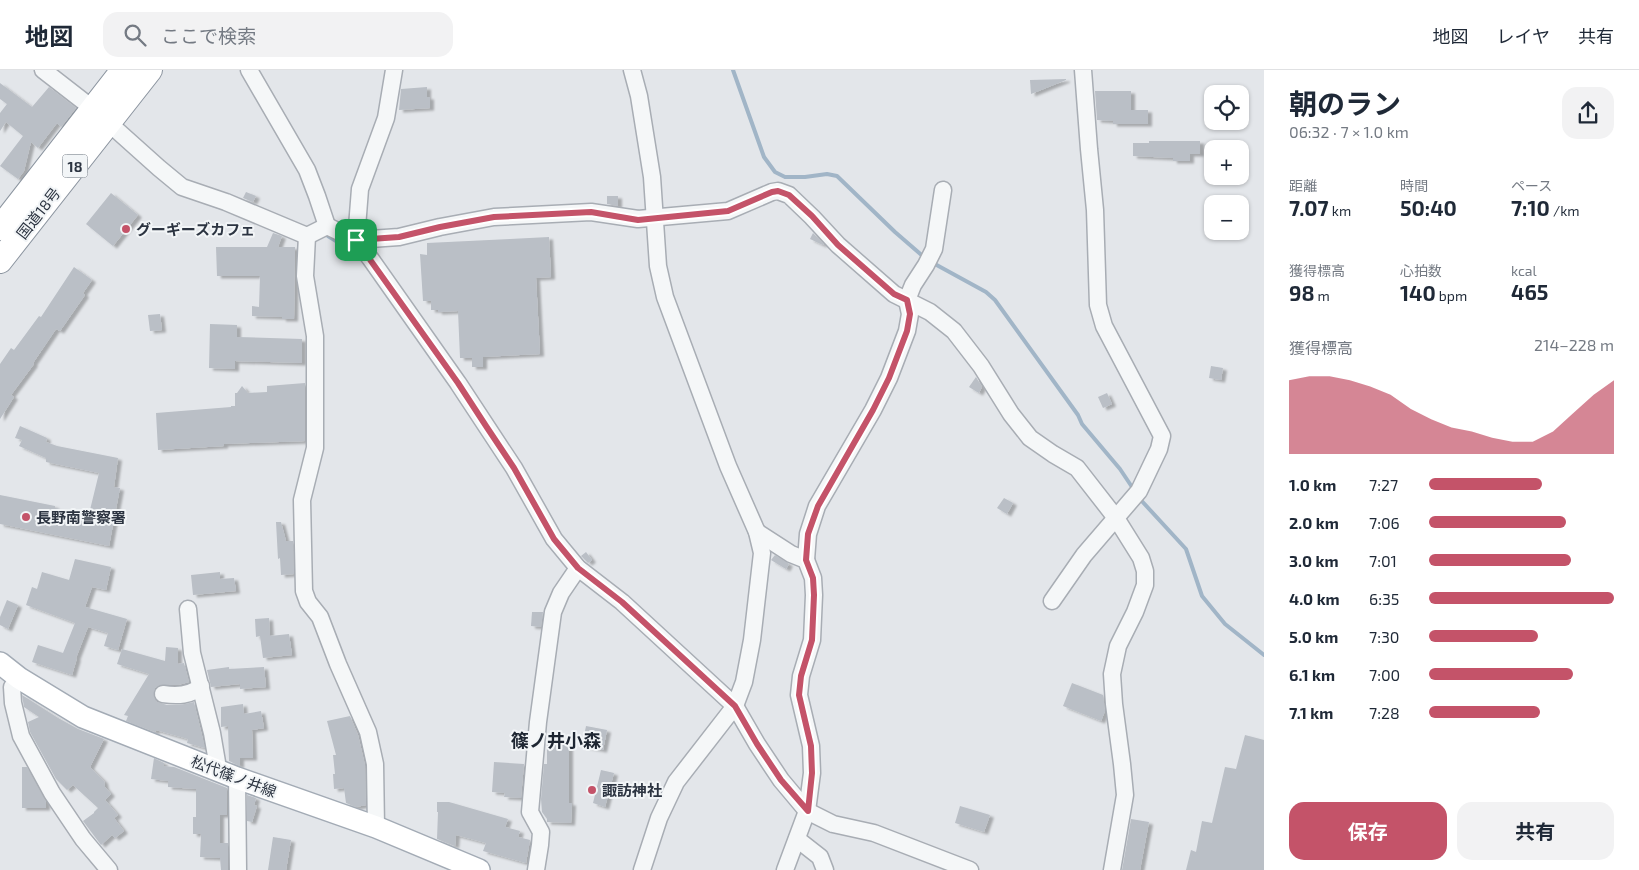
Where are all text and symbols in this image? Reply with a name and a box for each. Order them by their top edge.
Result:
search box [103,12,453,57]
text: 地図 [25,21,73,50]
icon: search [121,21,149,49]
text: ここで検索 [161,24,256,47]
text: 地図 [1433,25,1469,47]
text: レイヤ [1497,25,1550,47]
text: 共有 [1578,25,1614,47]
map controls [1204,85,1249,240]
button: locate [1204,85,1249,130]
text: 朝のラン [1289,86,1401,120]
button: share [1562,87,1614,139]
text: 06:32 · 7 × 1.0 km [1289,122,1409,141]
button: + [1204,140,1249,185]
road number: 18 [62,154,88,178]
text: 距離 [1289,177,1317,194]
text: 時間 [1400,177,1428,194]
text: ペース [1511,177,1552,194]
street label: 国道18号 [12,184,64,242]
button: − [1204,195,1249,240]
text: 7.07 [1289,195,1329,220]
text: 50:40 [1400,195,1457,220]
text: 7:10 [1511,195,1550,220]
text: km [1329,202,1351,219]
text: /km [1550,202,1580,219]
pin [335,219,377,261]
place label: グーギーズカフェ [136,220,255,238]
marker: グーギーズカフェ [120,223,132,235]
icon: arrive [342,226,370,254]
text: 獲得標高 [1289,262,1345,279]
text: 心拍数 [1400,262,1442,279]
text: kcal [1511,262,1537,279]
text: 465 [1511,279,1548,304]
text: 98 [1289,280,1314,305]
text: 140 [1400,280,1436,305]
text: m [1314,287,1330,304]
text: bpm [1436,287,1467,304]
text: 214–228 m [1534,335,1614,354]
text: 獲得標高 [1289,338,1353,357]
text: 1.0 km [1289,475,1336,494]
text: 7:27 [1369,475,1398,494]
place label: 長野南警察署 [36,508,126,526]
marker: 長野南警察署 [20,511,32,523]
text: 2.0 km [1289,513,1339,532]
text: 7:06 [1369,513,1400,532]
text: 3.0 km [1289,551,1339,570]
text: 7:01 [1369,551,1397,570]
text: 4.0 km [1289,589,1340,608]
text: 6:35 [1369,589,1399,608]
text: 5.0 km [1289,627,1338,646]
text: 7:30 [1369,627,1400,646]
text: 6.1 km [1289,665,1335,684]
text: 7:00 [1369,665,1400,684]
text: 7.1 km [1289,703,1333,722]
text: 7:28 [1369,703,1400,722]
district label: 篠ノ井小森 [511,729,601,751]
street label: 松代篠ノ井線 [189,751,279,801]
place label: 諏訪神社 [602,781,662,799]
marker: 諏訪神社 [586,784,598,796]
button: 保存 [1289,802,1447,860]
button: 共有 [1457,802,1614,860]

